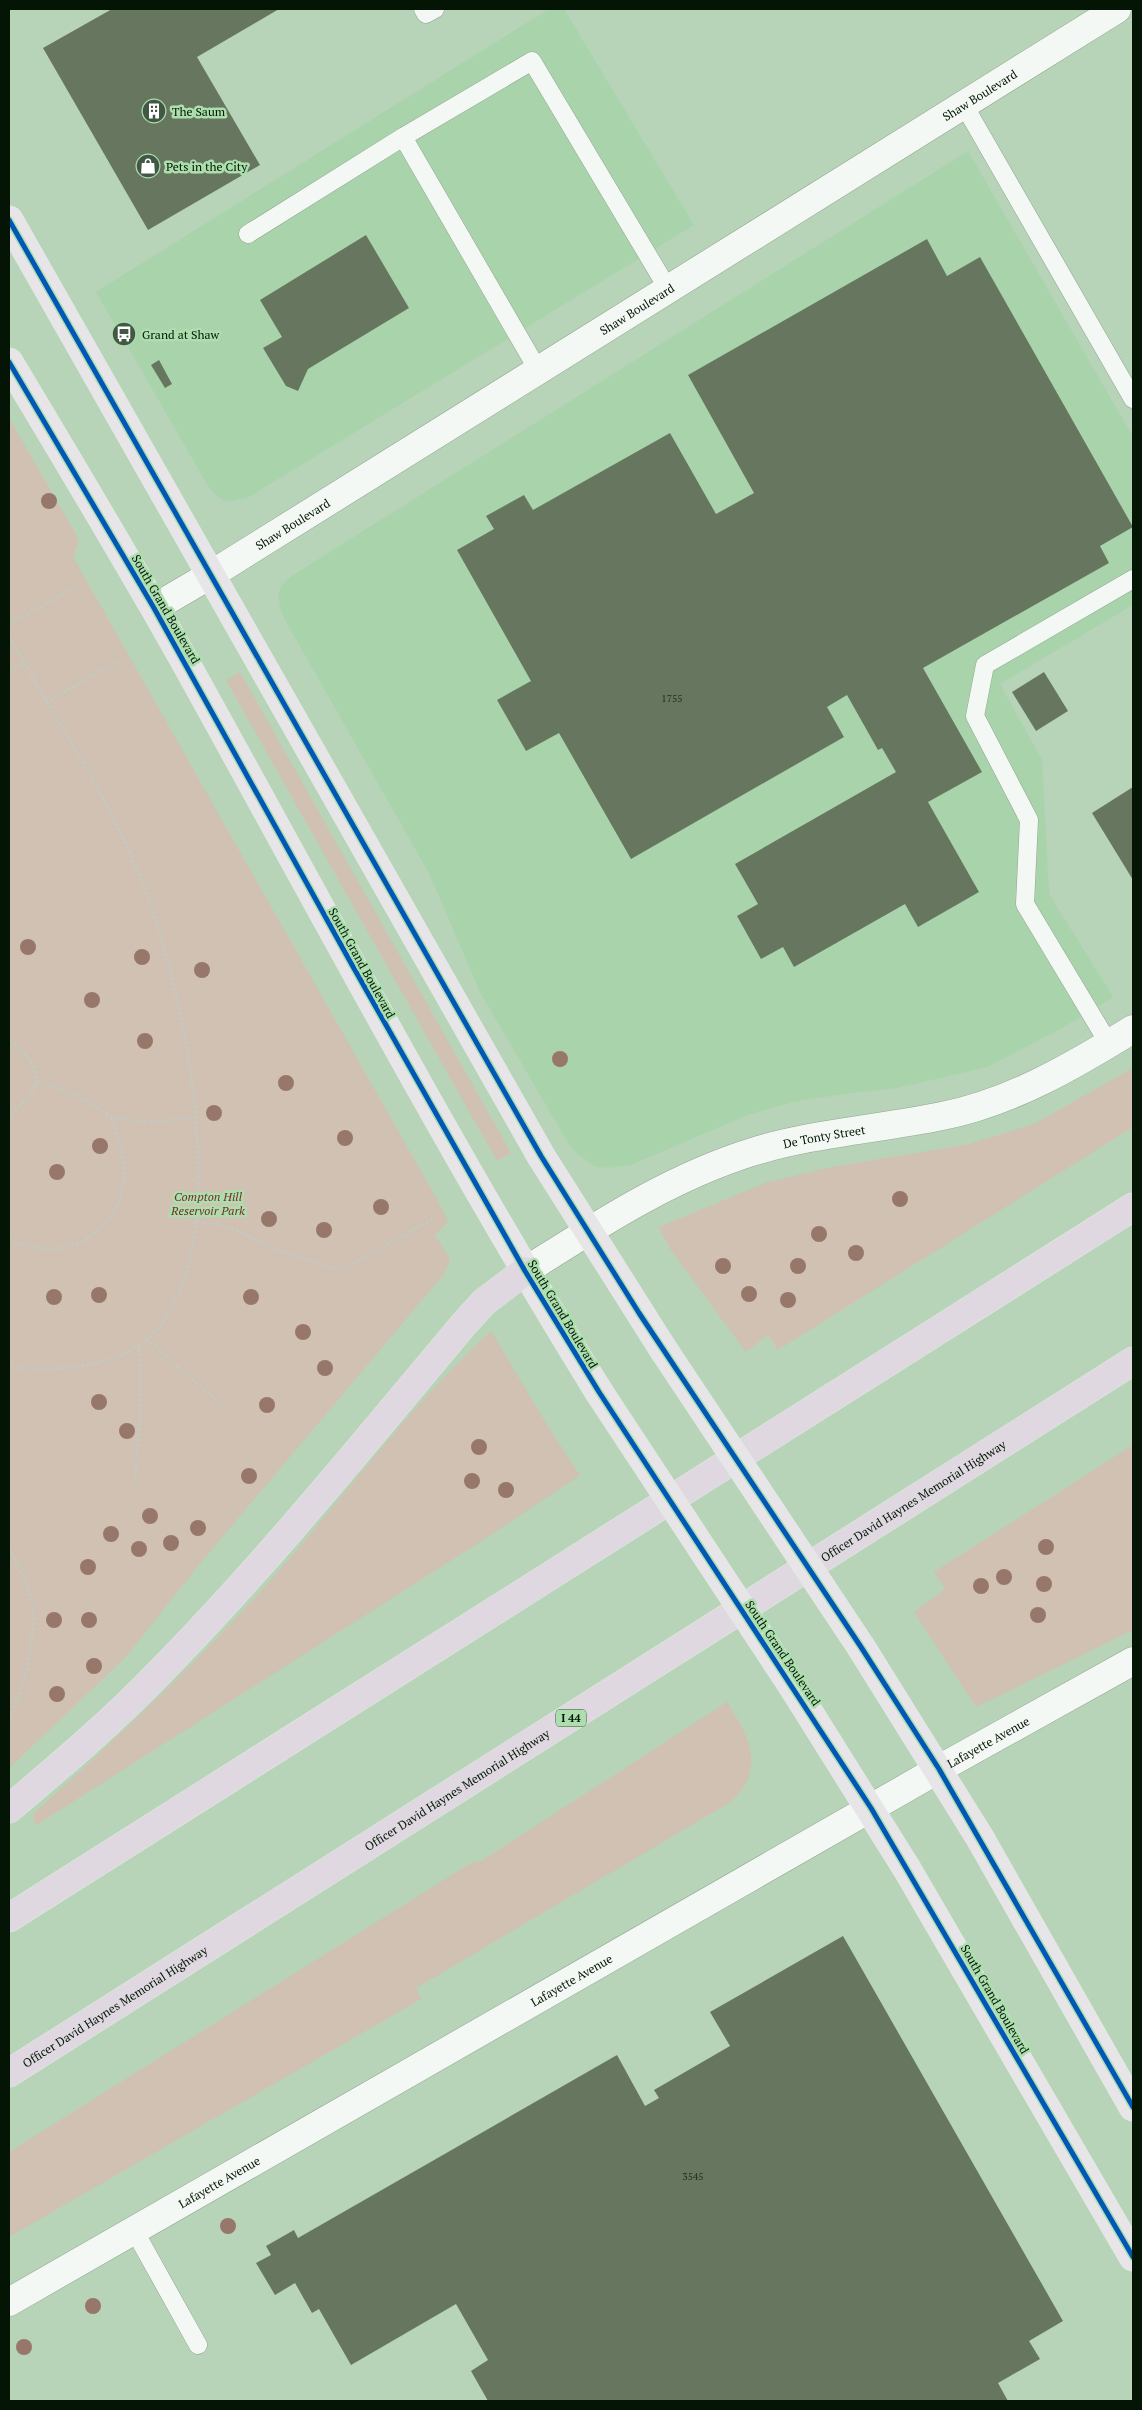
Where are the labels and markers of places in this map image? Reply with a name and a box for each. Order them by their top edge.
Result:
building icon: The Saum [141,98,167,124]
place label: The Saum [172,104,226,119]
shop icon: Pets in the City [135,153,161,179]
place label: Pets in the City [166,159,248,174]
bus stop icon: Grand at Shaw [111,321,137,347]
place label: Grand at Shaw [142,327,220,342]

